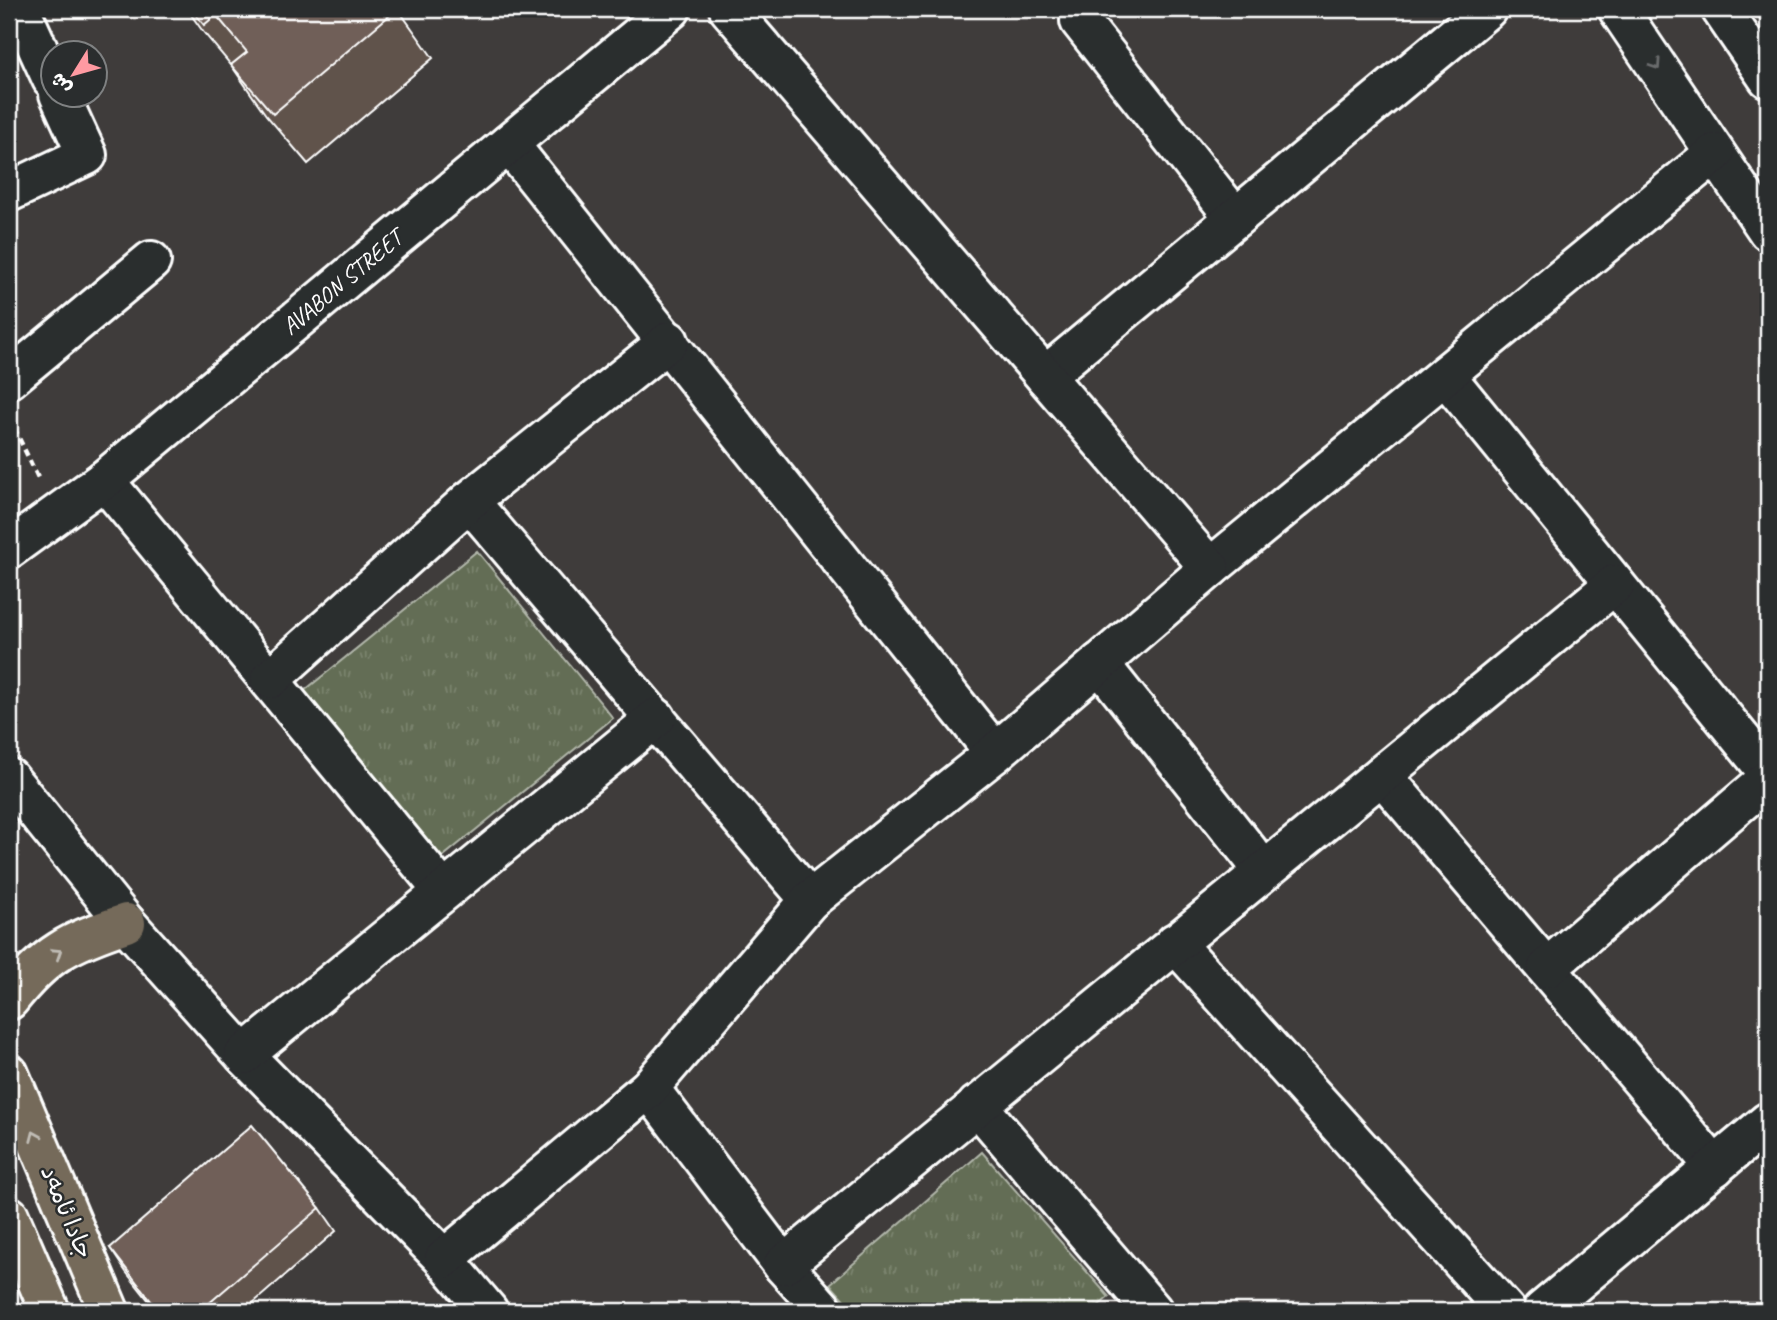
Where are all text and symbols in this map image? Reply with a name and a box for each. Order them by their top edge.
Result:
north arrow [38,38,108,108]
one-way arrow [1648,57,1660,70]
text: ش [45,68,77,99]
street label: AVABON STREET [275,220,412,341]
one-way arrow [49,949,62,961]
one-way arrow [29,1130,43,1143]
street label: جادا ئامەد [34,1161,100,1263]

